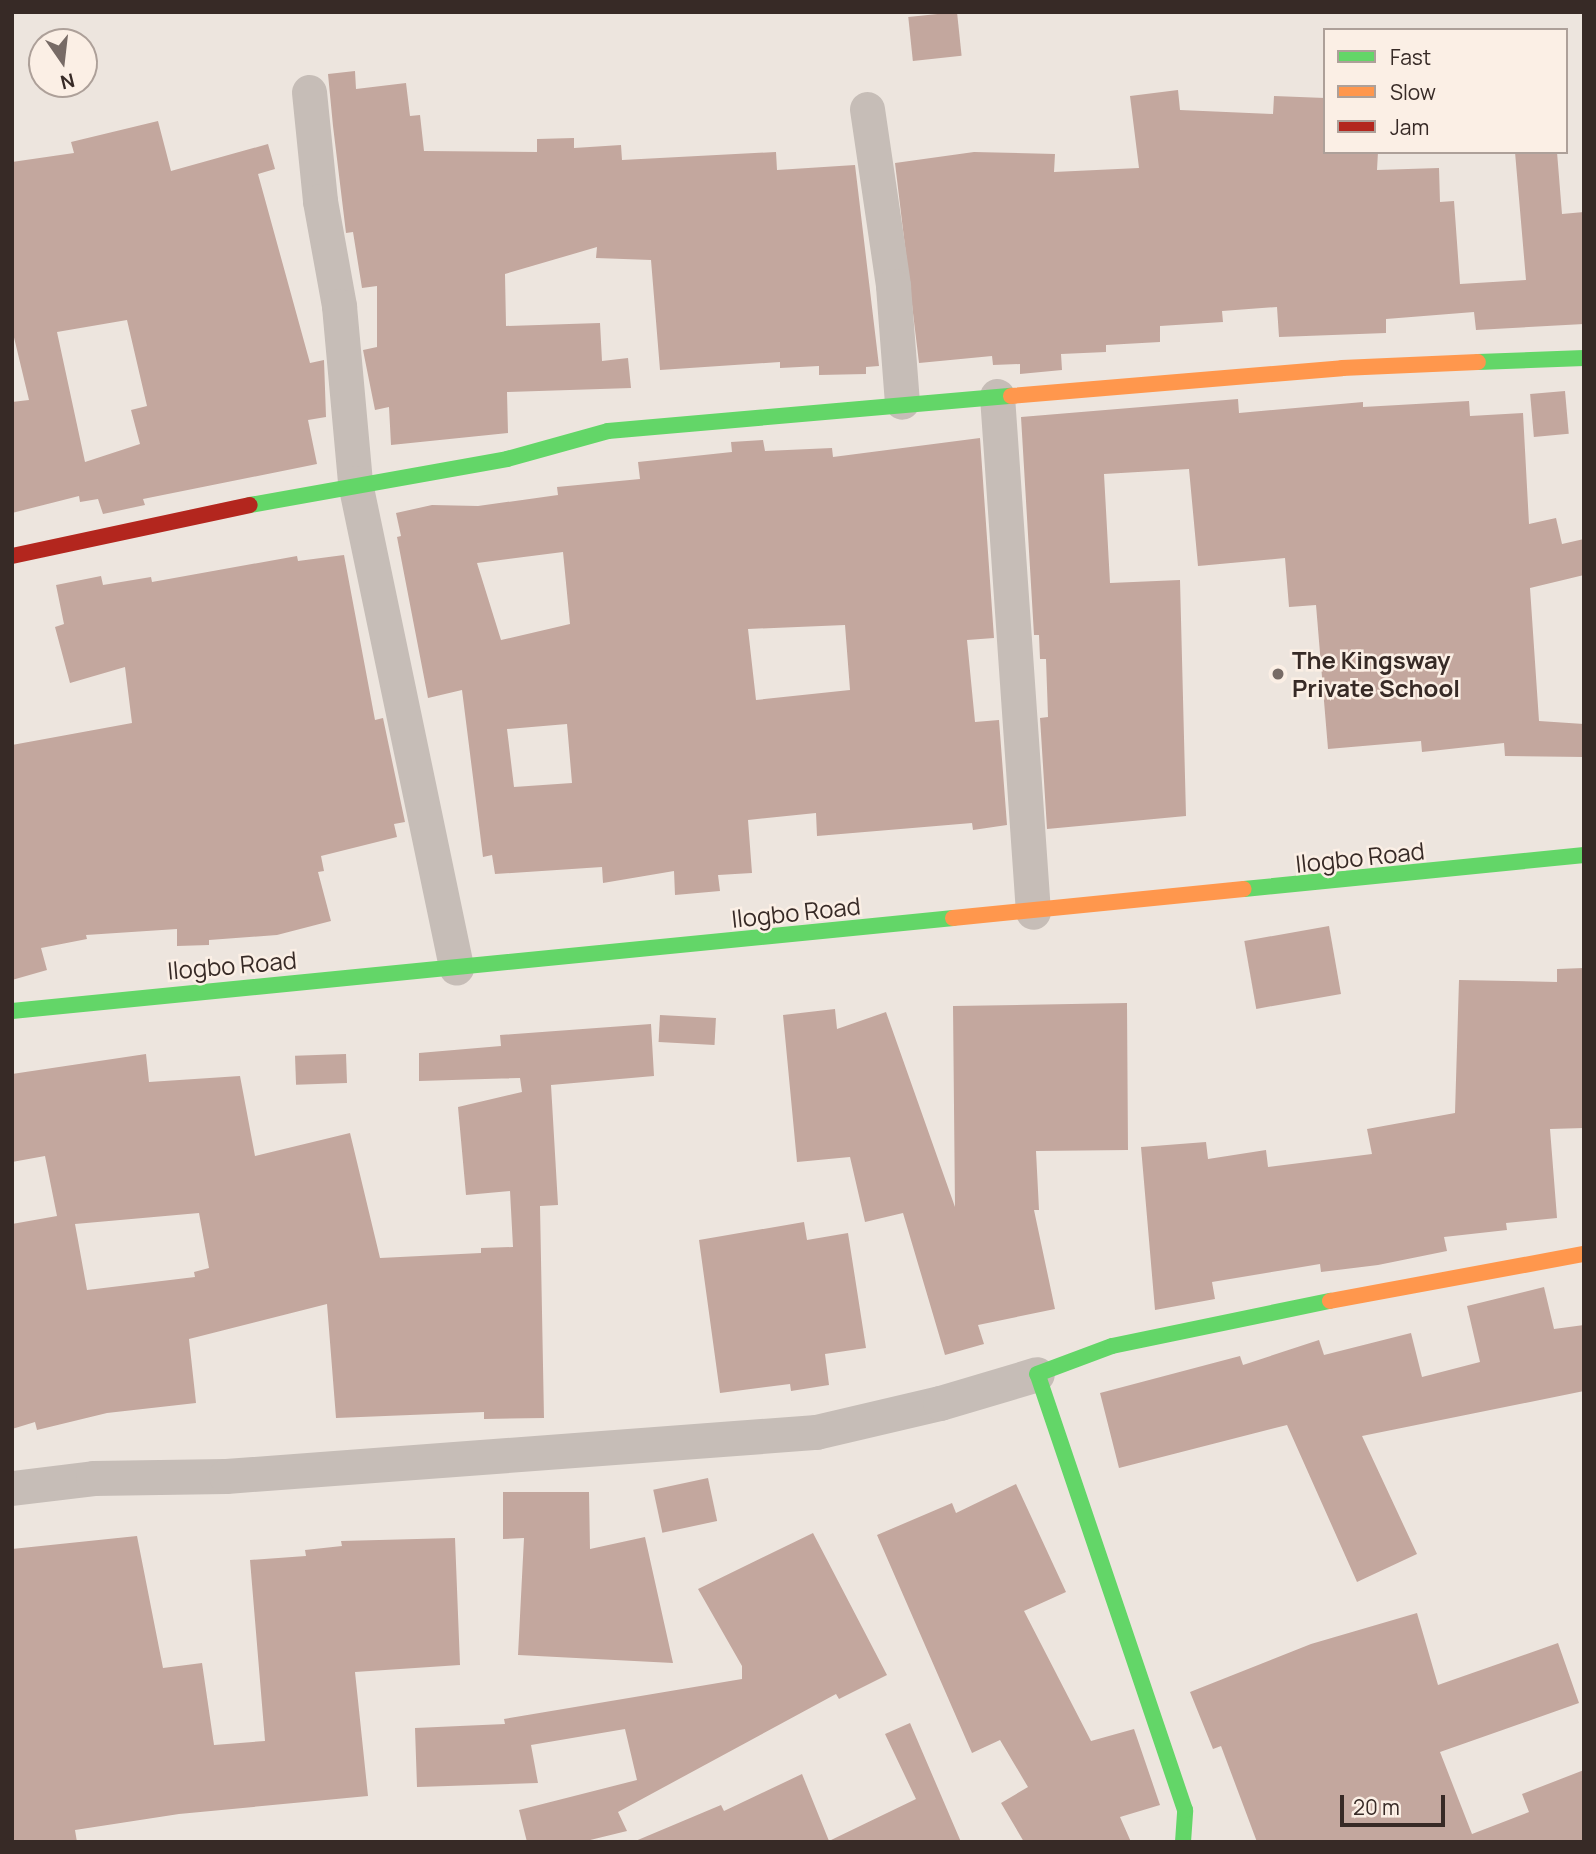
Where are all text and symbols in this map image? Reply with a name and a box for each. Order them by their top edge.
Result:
north arrow [28,28,98,98]
legend [1323,28,1568,154]
text: Fast [1390,43,1431,71]
text: N [58,67,77,96]
text: Slow [1390,78,1436,106]
text: Jam [1390,113,1429,141]
place label: The Kingsway Private School [1292,646,1460,702]
marker: The Kingsway Private School [1270,666,1286,682]
street label: Ilogbo Road [1294,836,1426,878]
street label: Ilogbo Road [730,891,862,933]
street label: Ilogbo Road [166,945,298,985]
scale bar [1344,1780,1449,1824]
text: 20 m [1353,1793,1400,1821]

